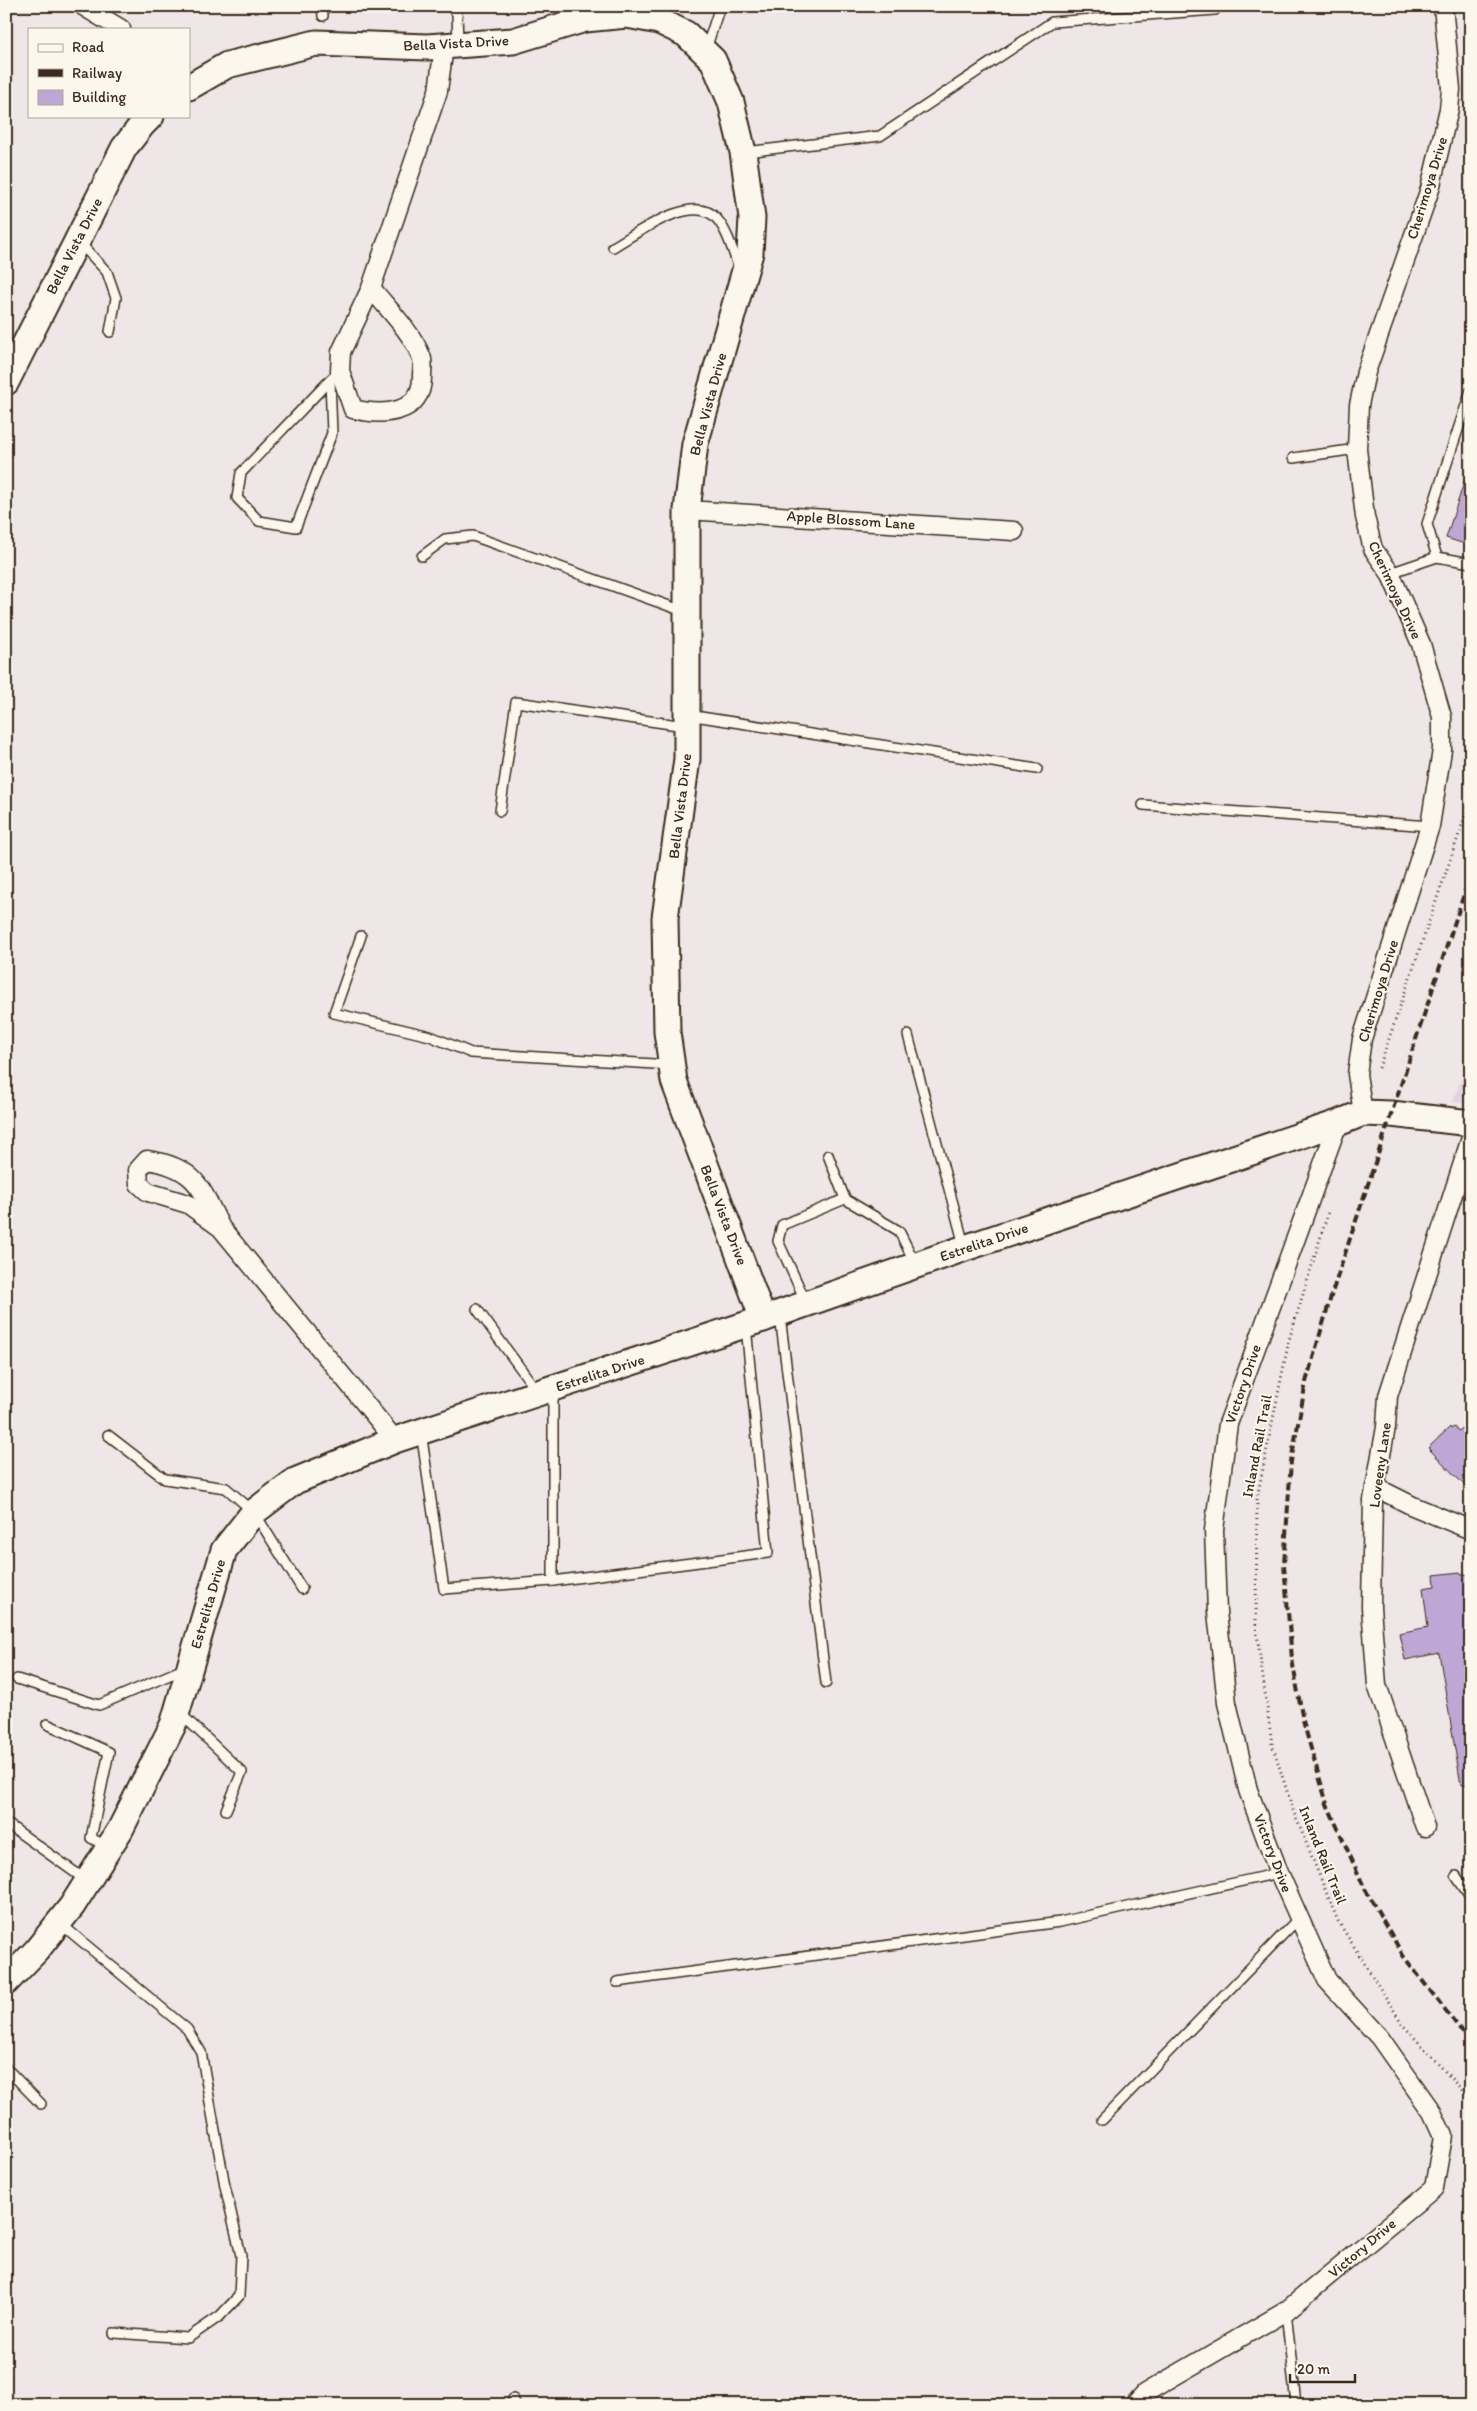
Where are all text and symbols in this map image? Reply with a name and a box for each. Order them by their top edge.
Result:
legend [28,28,190,118]
street label: Bella Vista Drive [403,31,509,55]
text: Road [72,38,105,56]
text: Railway [72,64,122,82]
text: Building [72,88,126,106]
street label: Cherimoya Drive [1403,135,1451,241]
street label: Bella Vista Drive [42,195,106,297]
street label: Bella Vista Drive [686,351,730,457]
street label: Apple Blossom Lane [786,507,916,533]
street label: Cherimoya Drive [1364,538,1426,642]
street label: Bella Vista Drive [665,752,695,860]
street label: Cherimoya Drive [1354,938,1402,1044]
street label: Bella Vista Drive [697,1162,751,1268]
street label: Estrelita Drive [937,1218,1031,1266]
street label: Victory Drive [1221,1342,1265,1426]
street label: Estrelita Drive [553,1350,647,1396]
street label: Inland Rail Trail [1238,1392,1276,1499]
street label: Loveeny Lane [1365,1421,1395,1509]
street label: Estrelita Drive [187,1557,229,1651]
street label: Inland Rail Trail [1295,1803,1351,1907]
street label: Victory Drive [1250,1811,1296,1895]
street label: Victory Drive [1324,2214,1400,2282]
scale bar [1290,2351,1354,2383]
text: 20 m [1297,2360,1331,2378]

